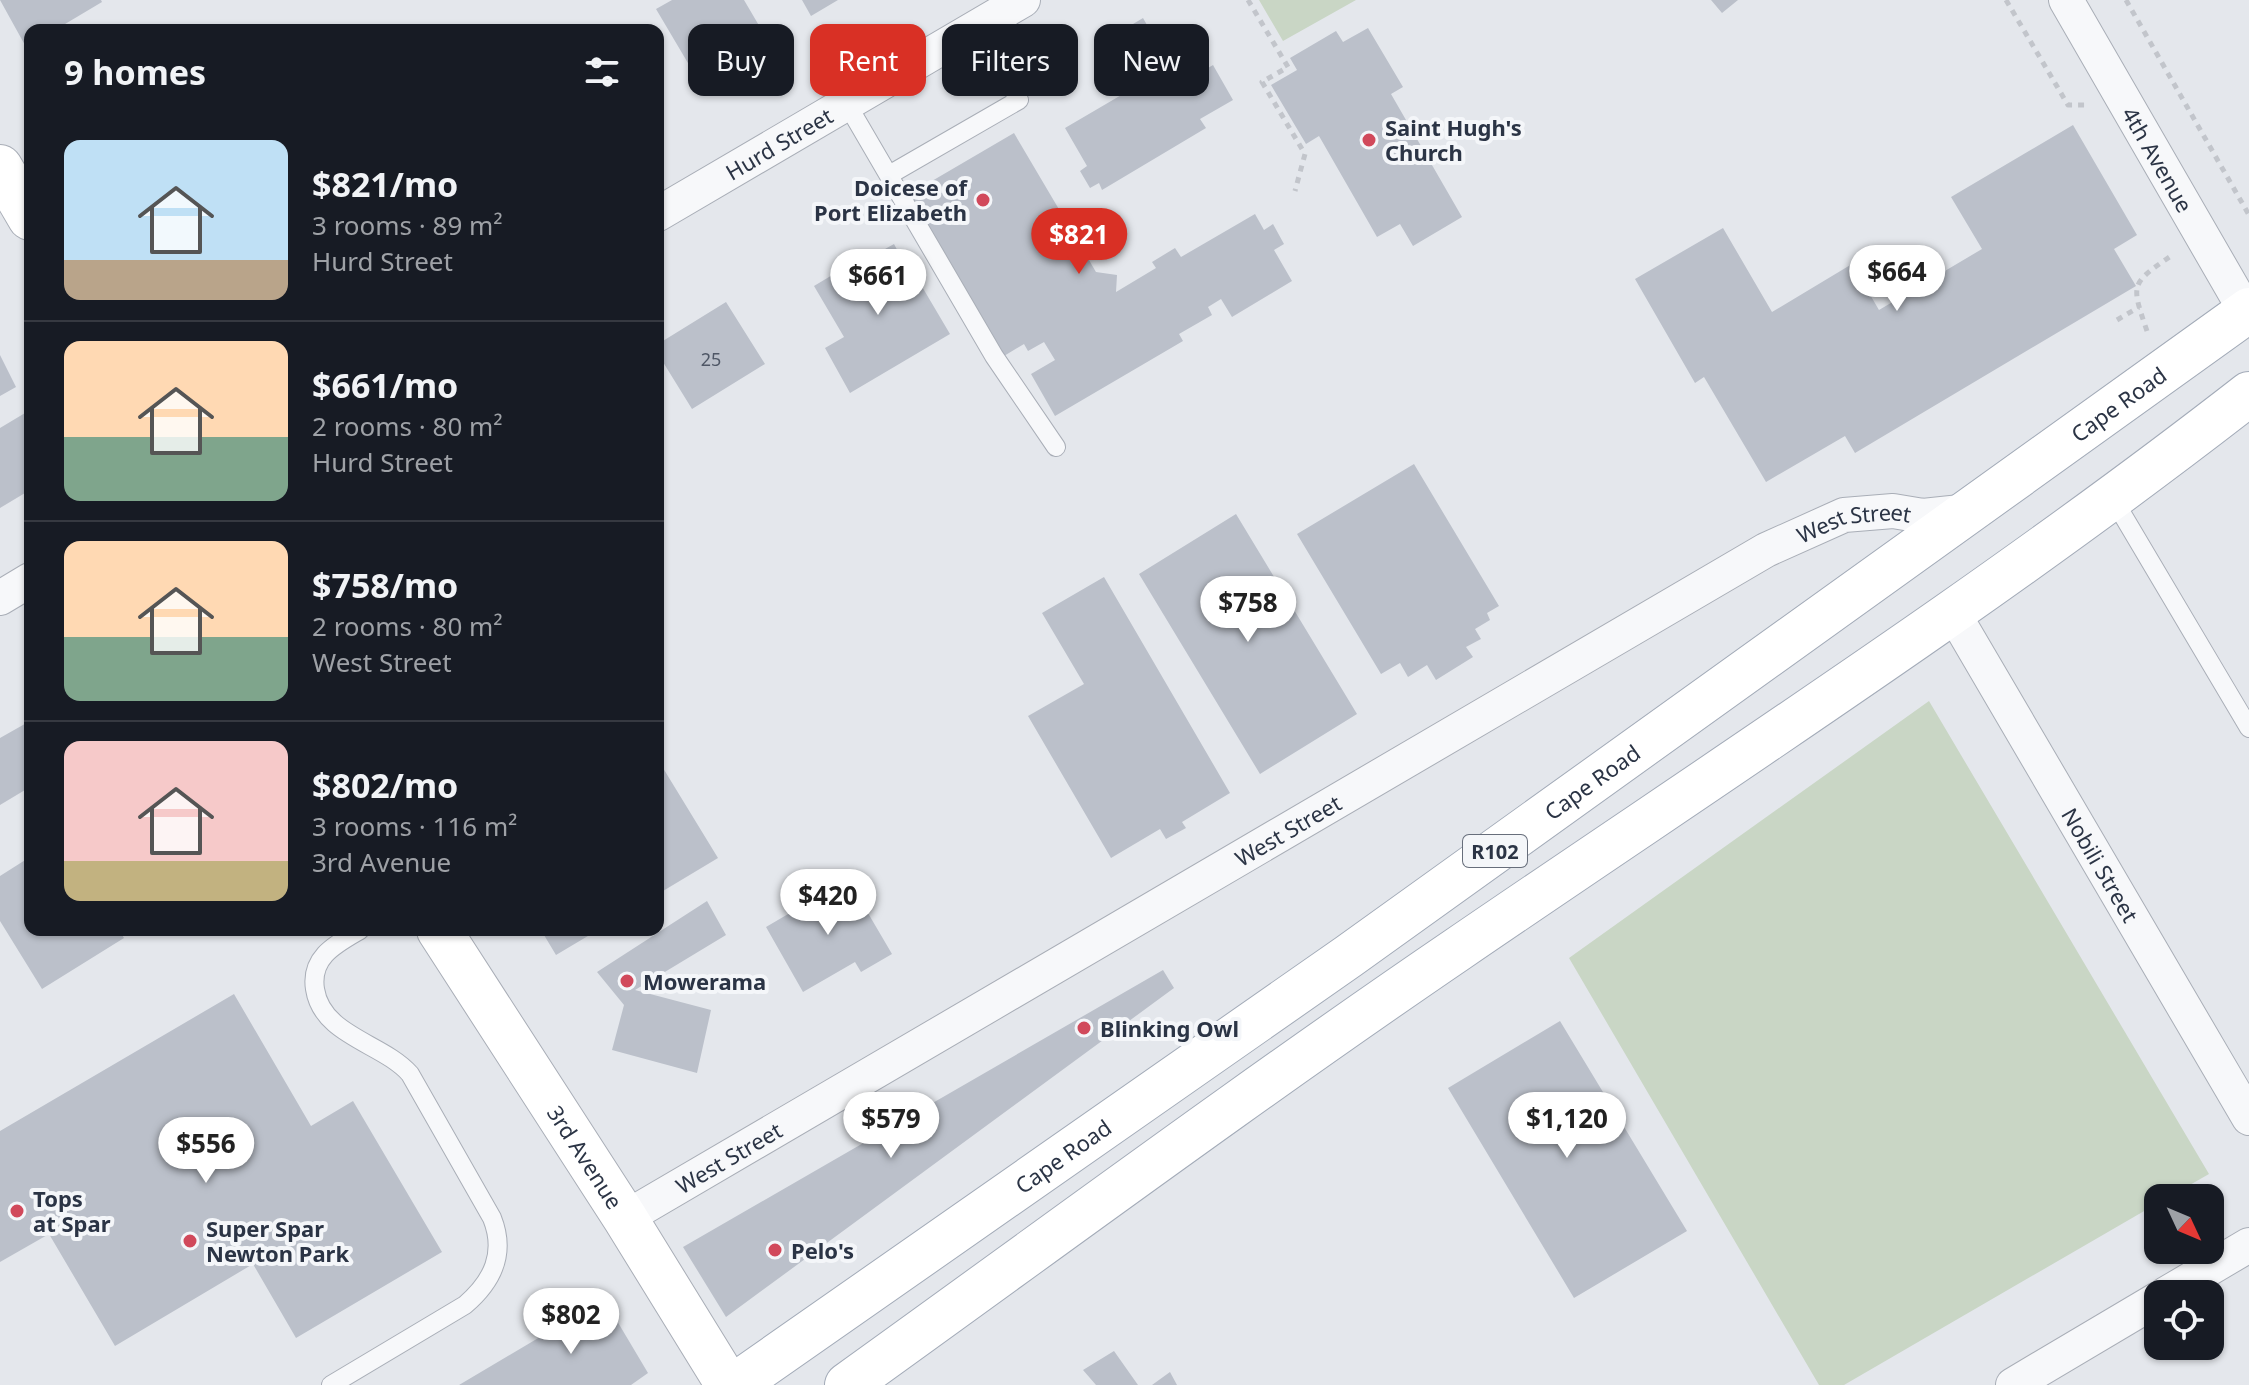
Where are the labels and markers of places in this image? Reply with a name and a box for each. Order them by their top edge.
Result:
place label: Saint Hugh's Church [1385,112,1522,167]
marker: Saint Hugh's Church [1360,131,1378,149]
place label: Doicese of Port Elizabeth [814,172,968,227]
marker: Doicese of Port Elizabeth [974,191,992,209]
pin: $821 [1032,208,1126,276]
pin: $664 [1850,245,1944,313]
pin: $661 [831,249,925,317]
pin: $758 [1201,576,1295,644]
pin: $420 [781,869,875,937]
place label: Mowerama [643,966,766,996]
marker: Mowerama [618,972,636,990]
place label: Blinking Owl [1100,1013,1239,1043]
marker: Blinking Owl [1075,1019,1093,1037]
pin: $579 [844,1092,938,1160]
pin: $1,120 [1502,1092,1632,1160]
pin: $556 [159,1117,253,1185]
place label: Tops at Spar [33,1183,111,1238]
marker: Tops at Spar [8,1202,26,1220]
place label: Super Spar Newton Park [206,1213,349,1268]
marker: Super Spar Newton Park [181,1232,199,1250]
place label: Pelo's [791,1235,854,1265]
marker: Pelo's [766,1241,784,1259]
pin: $802 [524,1288,618,1356]

